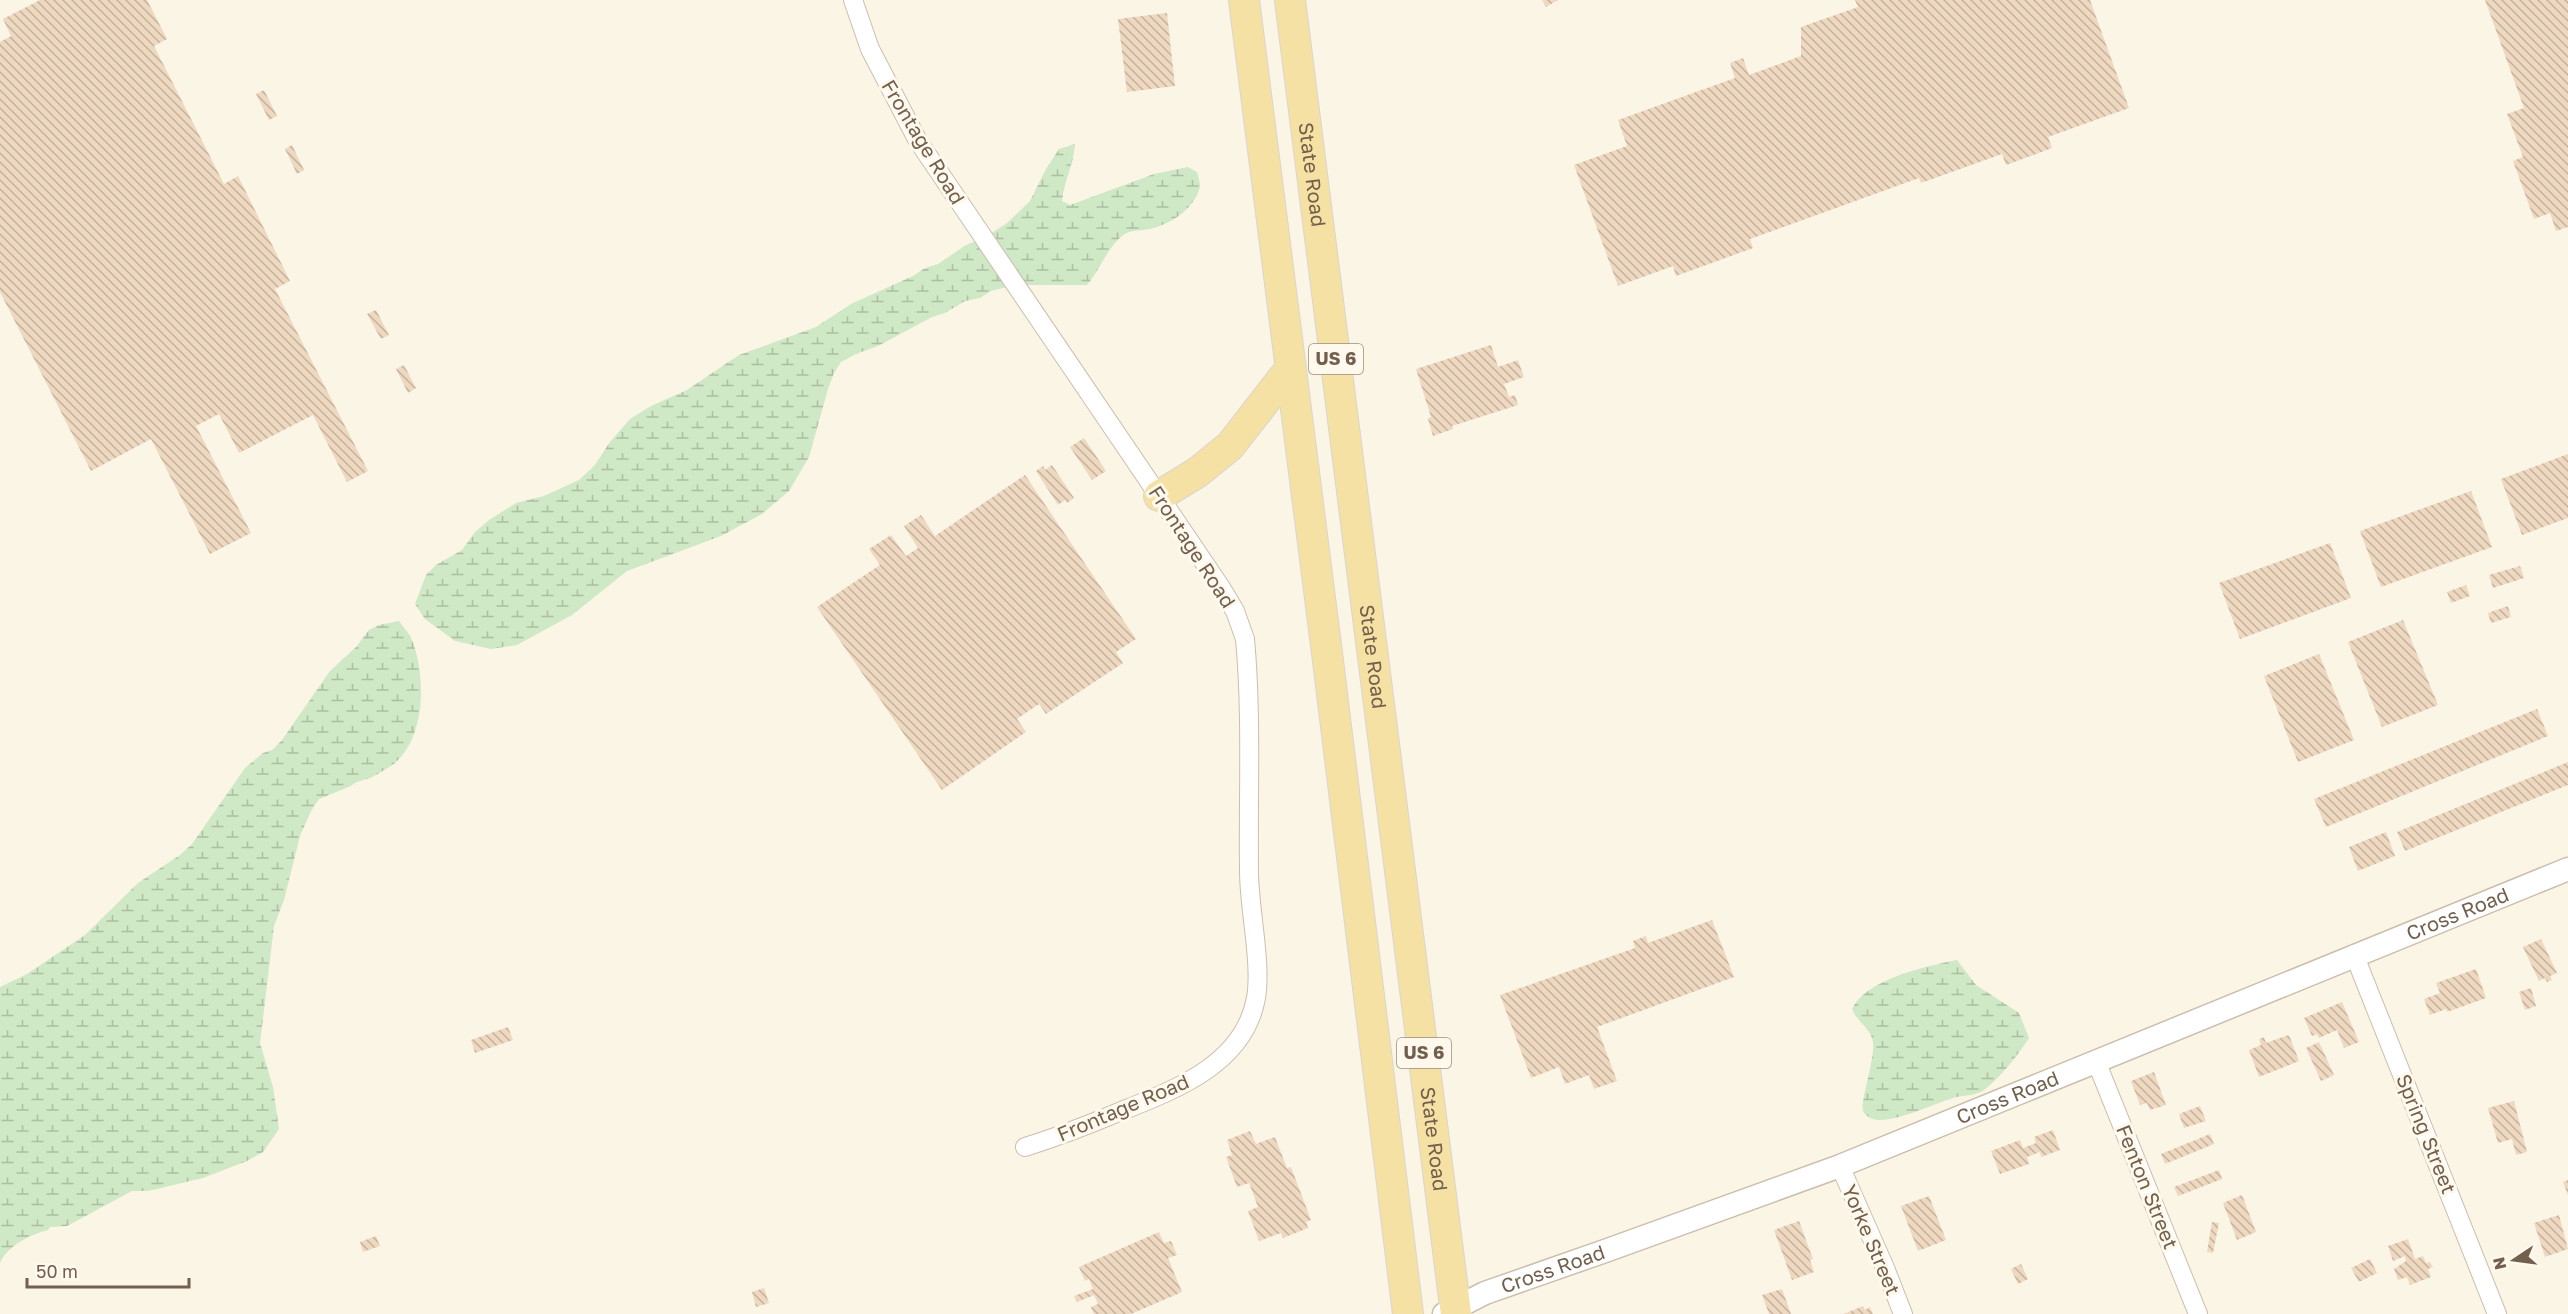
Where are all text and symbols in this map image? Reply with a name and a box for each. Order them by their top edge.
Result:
street label: Frontage Road [877,75,970,208]
street label: State Road [1295,121,1332,228]
road number: US 6 [1309,344,1363,374]
street label: Frontage Road [1144,481,1241,612]
street label: State Road [1355,603,1392,710]
street label: Cross Road [2402,882,2512,945]
road number: US 6 [1397,1038,1451,1068]
street label: Cross Road [1952,1065,2062,1128]
street label: Frontage Road [1053,1069,1192,1146]
street label: Spring Street [2392,1070,2462,1197]
street label: State Road [1416,1085,1453,1192]
street label: Fenton Street [2112,1121,2184,1252]
street label: Yorke Street [1838,1181,1906,1298]
north arrow [2484,1230,2544,1290]
street label: Cross Road [1497,1239,1608,1298]
scale bar [27,1251,189,1289]
text: N [2488,1255,2510,1272]
text: 50 m [36,1260,78,1282]

